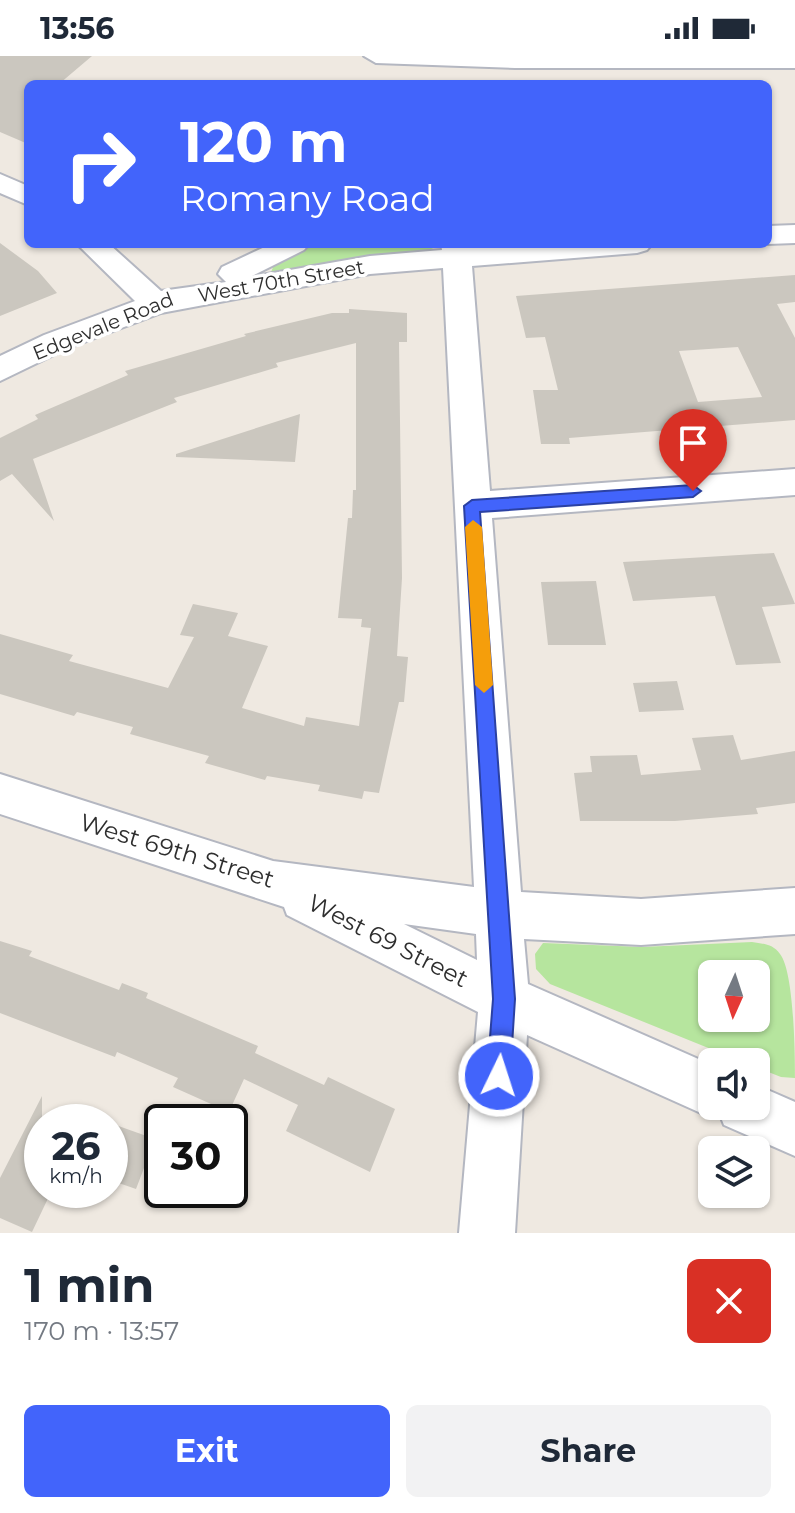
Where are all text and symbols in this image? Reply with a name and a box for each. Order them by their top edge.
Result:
text: 13:56 [40,10,114,47]
text: 120 m [180,108,348,176]
icon: right [48,112,152,216]
text: Romany Road [180,176,435,220]
street label: West 70th Street [196,255,366,307]
street label: Edgevale Road [29,287,177,365]
pin [659,409,727,491]
icon: arrive [671,421,715,465]
street label: West 69th Street [76,807,278,894]
street label: West 69 Street [303,888,473,993]
north arrow [698,960,770,1032]
map controls [698,960,770,1208]
position arrow [457,1034,541,1118]
button: sound [698,1048,770,1120]
speed limit sign: 30 [144,1104,248,1208]
text: 26 [51,1121,101,1170]
button: layers [698,1136,770,1208]
text: km/h [49,1164,103,1188]
text: 1 min [24,1256,154,1314]
button: close [687,1259,771,1343]
text: 170 m · 13:57 [24,1315,179,1347]
button: Exit [24,1405,390,1497]
button: Share [406,1405,771,1497]

